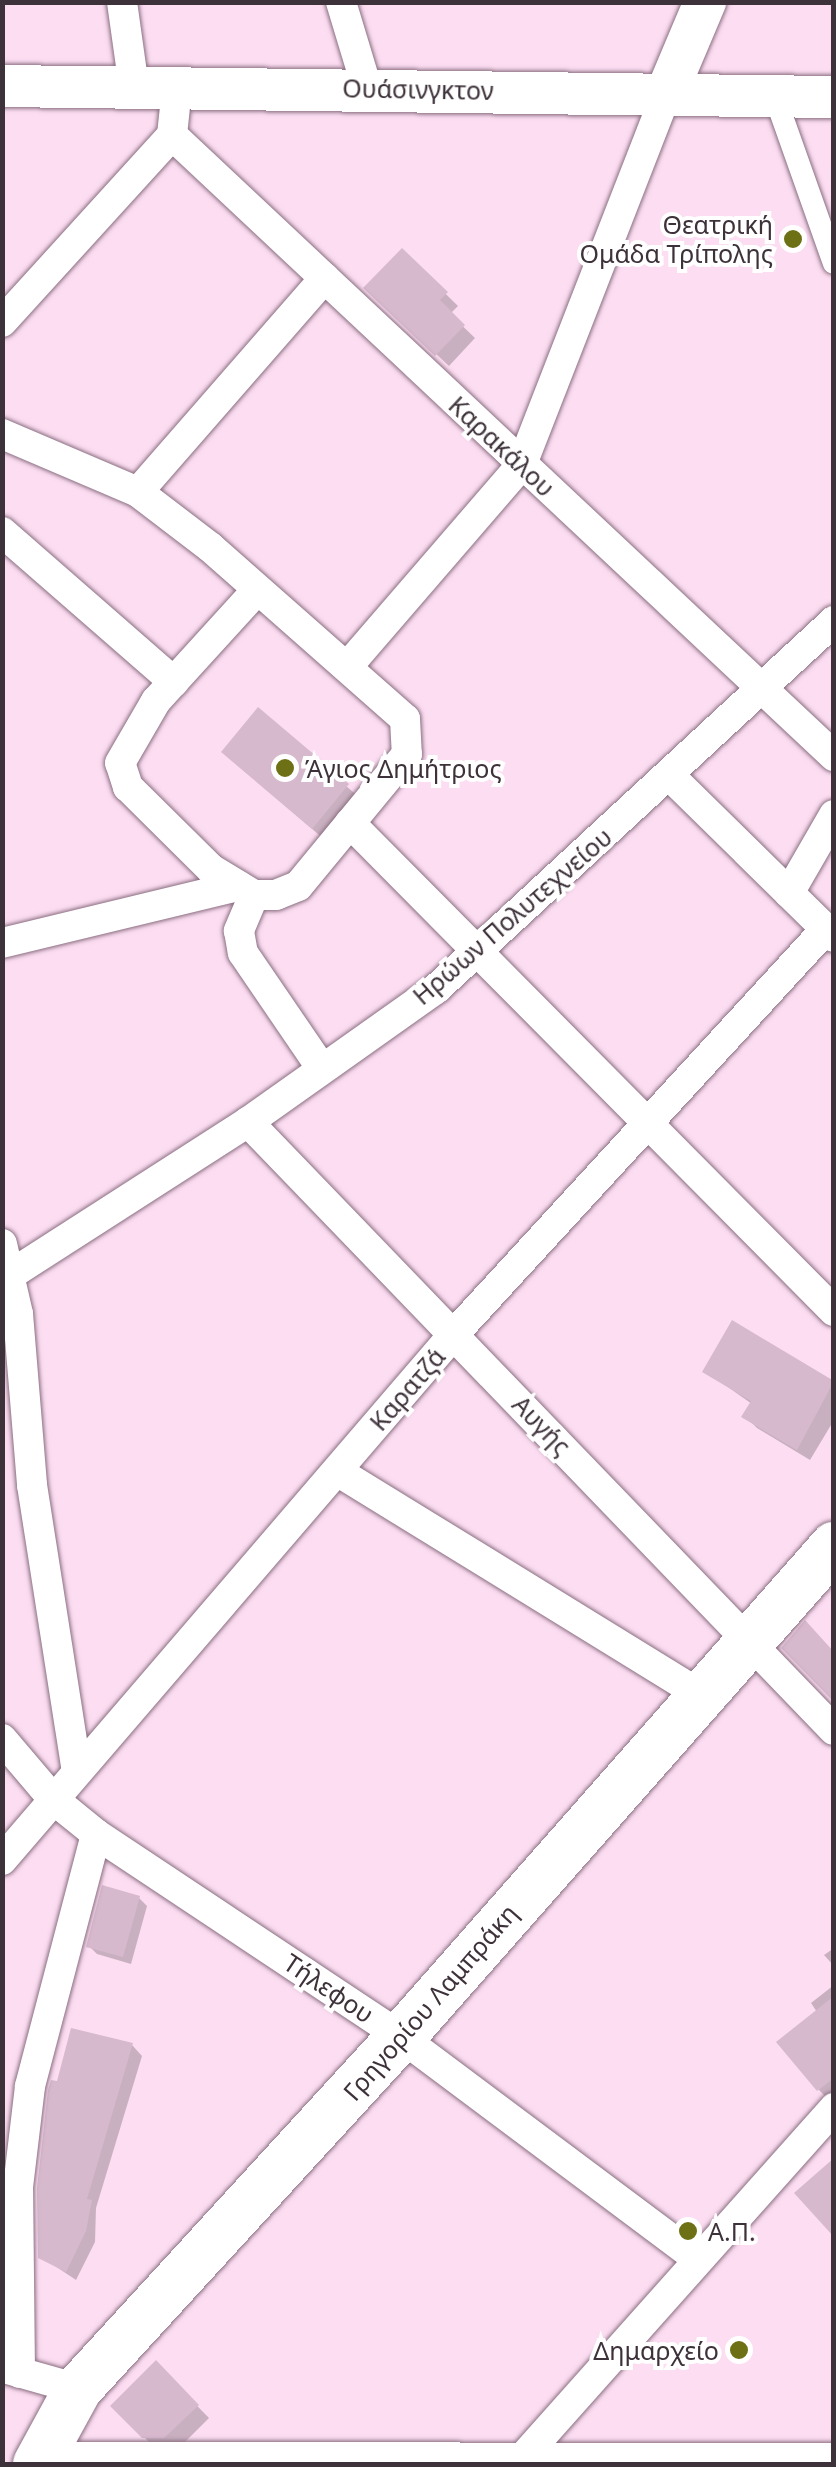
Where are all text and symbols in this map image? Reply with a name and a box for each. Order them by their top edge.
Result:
street label: Ουάσινγκτον [342,73,494,105]
place label: Θεατρική Ομάδα Τρίπολης [579,210,773,269]
marker: Θεατρική Ομάδα Τρίπολης [782,228,804,250]
street label: Καρακάλου [443,390,561,502]
place label: Άγιος Δημήτριος [305,753,502,783]
marker: Άγιος Δημήτριος [274,757,296,779]
street label: Ηρώων Πολυτεχνείου [406,821,618,1011]
street label: Καρατζά [363,1342,451,1436]
street label: Αυγής [507,1389,577,1461]
street label: Γρηγορίου Λαμπράκη [337,1898,523,2106]
street label: Τήλεφου [278,1947,380,2029]
place label: Α.Π. [708,2216,756,2246]
marker: Α.Π. [677,2220,699,2242]
place label: Δημαρχείο [593,2335,719,2365]
marker: Δημαρχείο [728,2339,750,2361]

